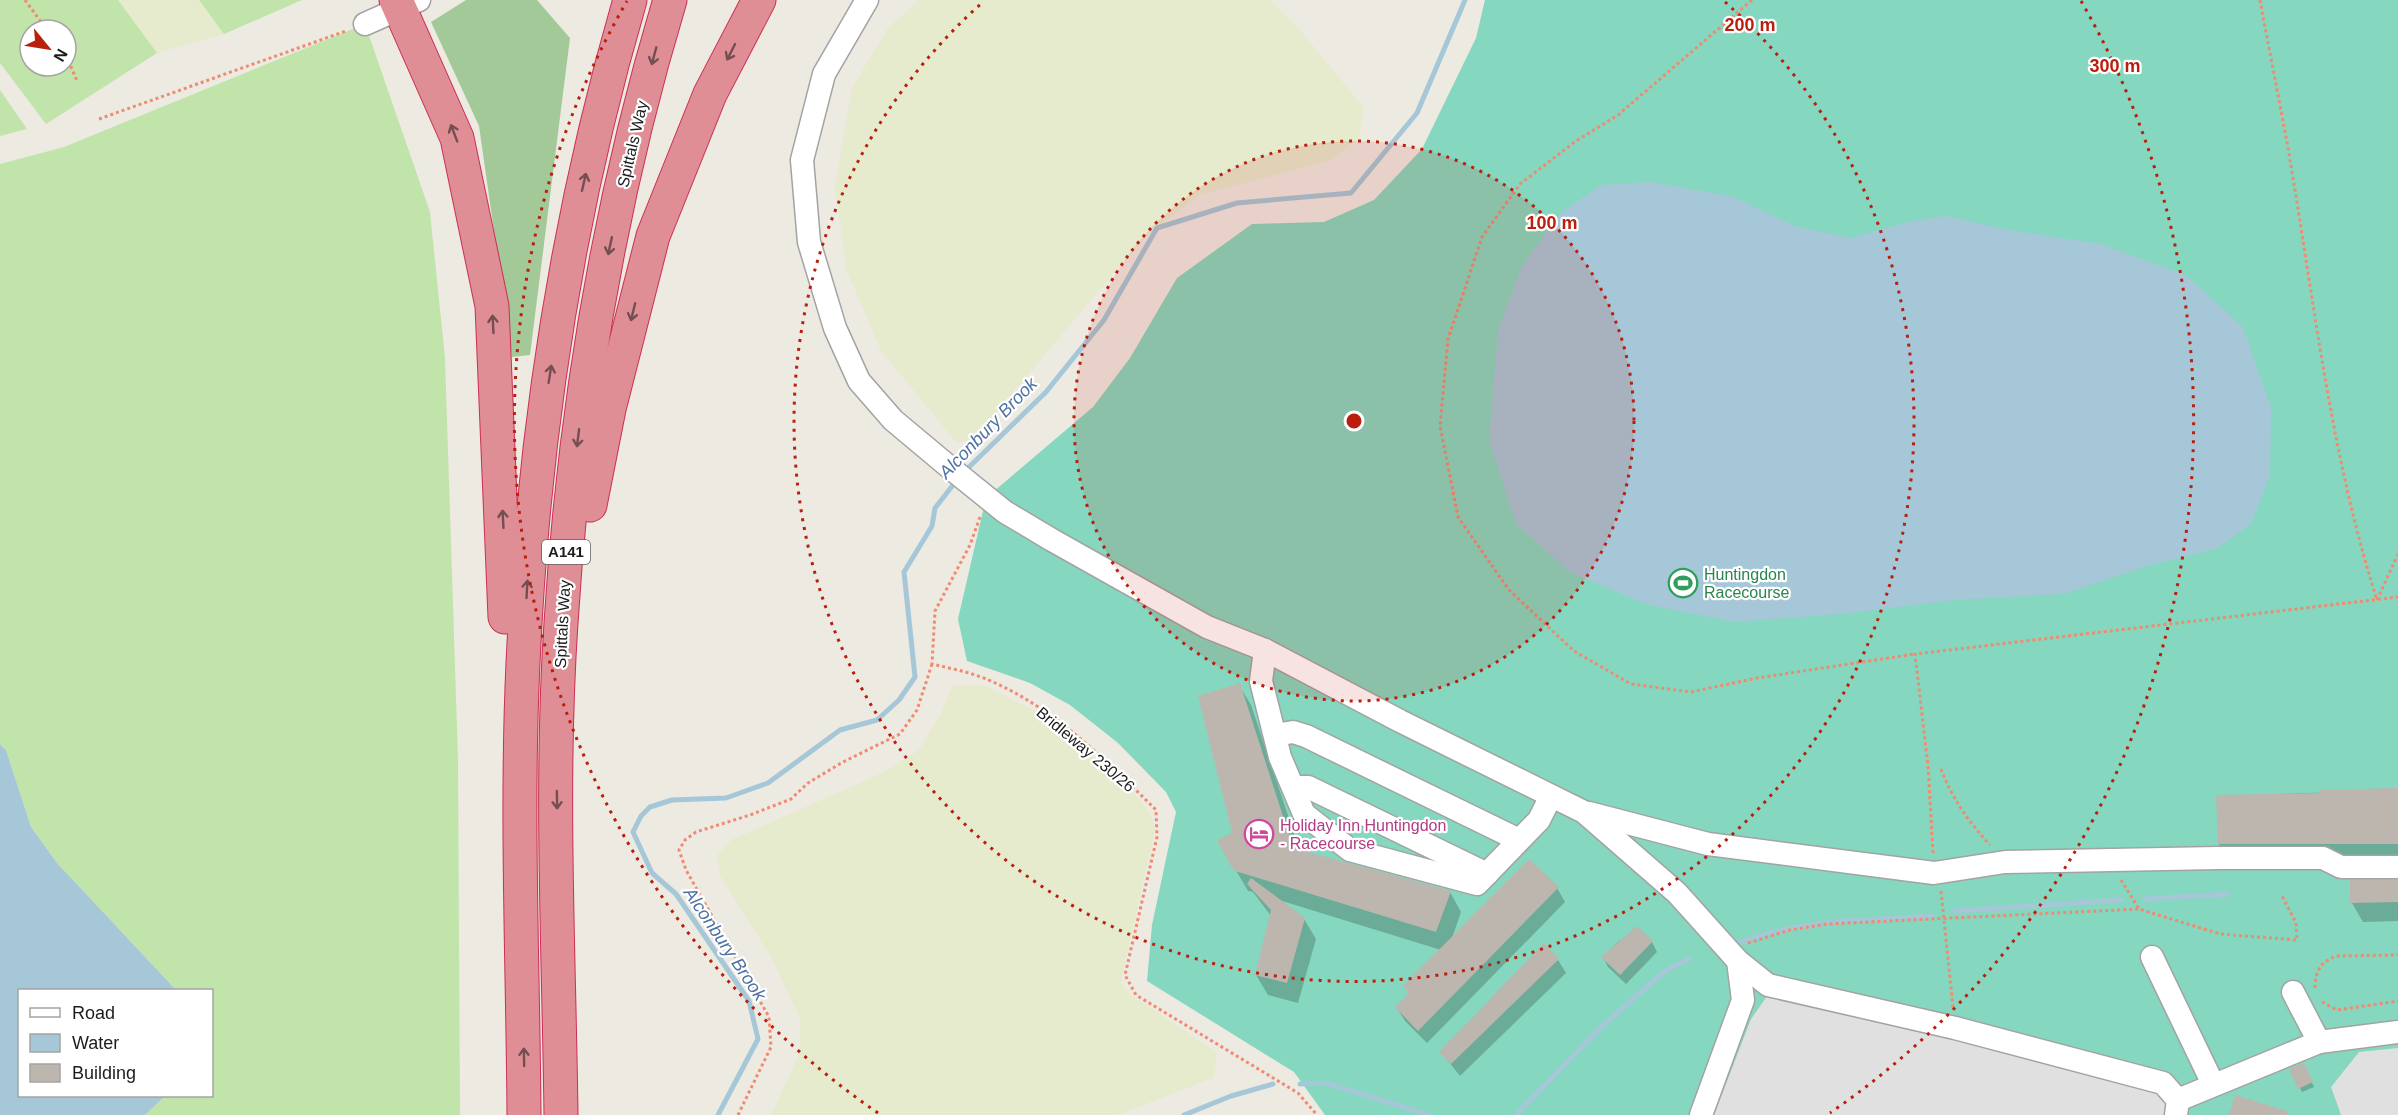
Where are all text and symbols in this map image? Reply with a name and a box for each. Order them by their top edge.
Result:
text: 200 m [1724,15,1776,35]
north arrow [18,18,78,78]
one-way arrow [725,42,736,60]
text: N [50,46,71,65]
one-way arrow [648,46,660,65]
text: 300 m [2089,56,2141,76]
street label: Spittals Way [614,99,651,189]
one-way arrow [448,124,459,143]
one-way arrow [579,173,591,192]
text: 100 m [1526,213,1578,233]
one-way arrow [603,236,615,255]
one-way arrow [627,302,639,321]
one-way arrow [488,314,499,334]
one-way arrow [545,365,556,384]
water label: Alconbury Brook [934,373,1042,483]
centre of rings [1344,411,1364,431]
one-way arrow [572,428,583,448]
one-way arrow [497,509,508,529]
road number: A141 [542,540,590,564]
place label: Huntingdon Racecourse [1704,566,1789,601]
sports icon: Huntingdon Racecourse [1667,567,1699,599]
one-way arrow [522,579,533,599]
street label: Spittals Way [552,579,573,669]
street label: Bridleway 230/26 [1033,703,1138,795]
one-way arrow [551,790,562,810]
place label: Holiday Inn Huntingdon - Racecourse [1280,817,1446,852]
hotel icon: Holiday Inn Huntingdon - Racecourse [1243,818,1275,850]
water label: Alconbury Brook [679,883,771,1005]
legend [18,989,213,1097]
text: Road [72,1003,115,1023]
text: Water [72,1033,119,1053]
one-way arrow [518,1047,530,1067]
text: Building [72,1063,136,1083]

